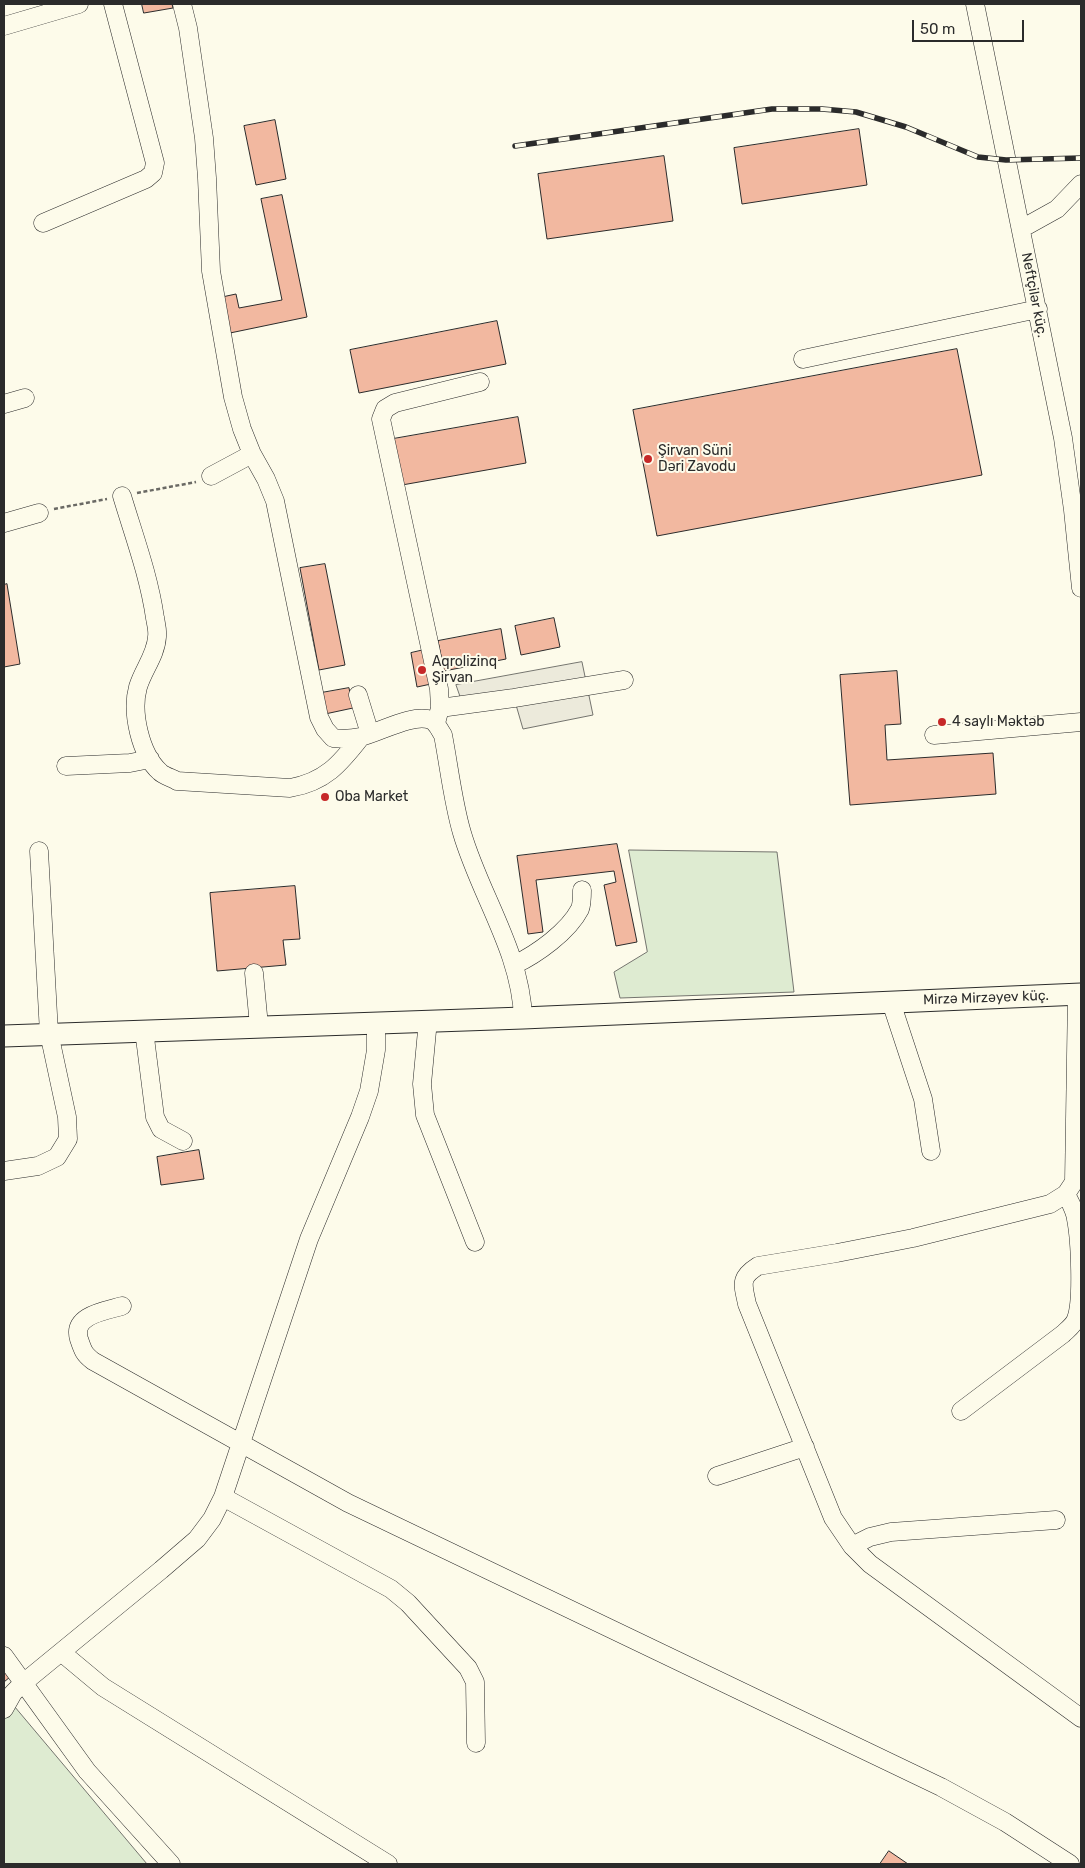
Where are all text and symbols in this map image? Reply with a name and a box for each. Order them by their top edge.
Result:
scale bar [915,10,1028,42]
text: 50 m [920,20,955,38]
street label: Neftçilər küç. [1018,251,1050,339]
place label: Şirvan Süni Dəri Zavodu [658,443,736,476]
marker: Şirvan Süni Dəri Zavodu [642,453,654,465]
place label: Aqrolizinq Şirvan [432,654,497,686]
marker: Aqrolizinq Şirvan [416,664,428,676]
place label: 4 saylı Məktəb [952,714,1044,730]
marker: 4 saylı Məktəb [936,716,948,728]
place label: Oba Market [335,789,408,805]
marker: Oba Market [319,791,331,803]
street label: Mirzə Mirzəyev küç. [923,987,1049,1009]

